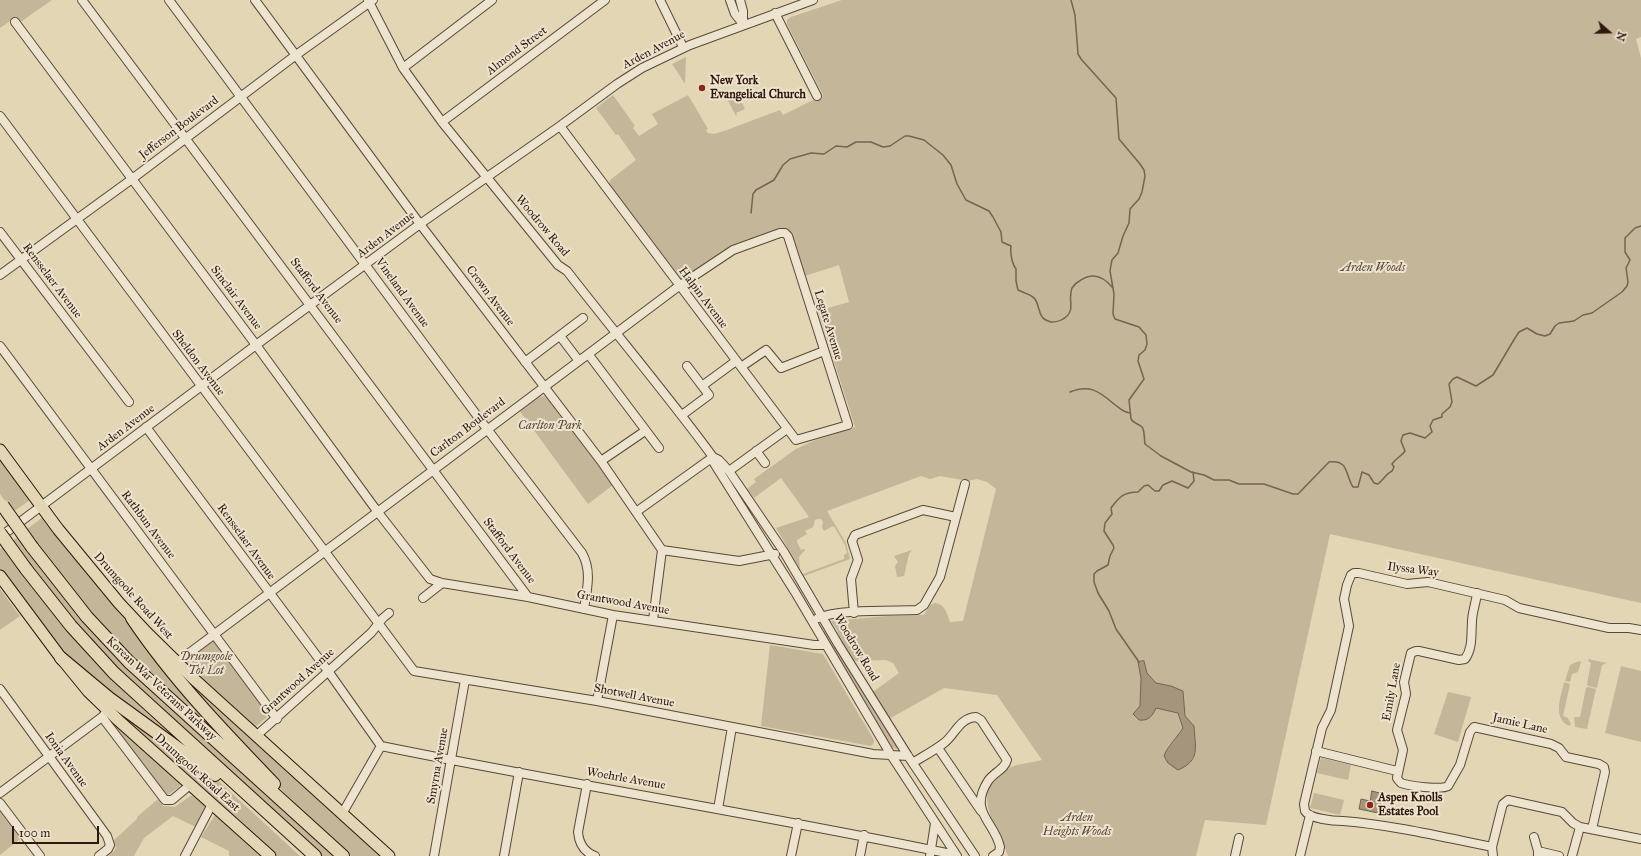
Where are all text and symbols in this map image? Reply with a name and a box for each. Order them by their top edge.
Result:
north arrow [1589,12,1629,52]
street label: Almond Street [484,23,550,79]
street label: Arden Avenue [620,28,688,72]
text: N [1613,30,1628,43]
place label: New York Evangelical Church [710,74,806,102]
marker: New York Evangelical Church [697,83,707,93]
street label: Jefferson Boulevard [136,93,222,163]
street label: Woodrow Road [512,192,572,260]
street label: Arden Avenue [354,209,418,261]
street label: Rensselaer Avenue [19,241,85,321]
street label: Stafford Avenue [287,255,345,327]
street label: Vineland Avenue [372,255,432,331]
park label: Arden Woods [1341,261,1405,275]
street label: Sinclair Avenue [207,263,265,333]
street label: Crown Avenue [463,263,517,329]
street label: Halpin Avenue [675,264,731,332]
street label: Legate Avenue [811,288,845,362]
street label: Sheldon Avenue [168,327,228,399]
street label: Carlton Boulevard [428,395,508,461]
street label: Arden Avenue [94,402,158,454]
park label: Carlton Park [518,419,582,433]
street label: Rathbun Avenue [118,488,178,562]
street label: Rensselaer Avenue [214,501,278,583]
street label: Stafford Avenue [480,515,538,587]
street label: Drumgoole Road West [90,550,176,642]
street label: Ilyssa Way [1387,560,1439,580]
street label: Grantwood Avenue [576,588,670,618]
street label: Woodrow Road [830,612,882,684]
street label: Korean War Veterans Parkway [103,634,219,744]
street label: Grantwood Avenue [258,645,338,719]
park label: Drumgoole Tot Lot [180,650,232,678]
street label: Emily Lane [1380,662,1404,722]
street label: Shotwell Avenue [592,681,676,711]
street label: Jamie Lane [1491,711,1549,737]
street label: Smyrna Avenue [424,727,452,805]
street label: Ionia Avenue [41,730,91,790]
street label: Drumgoole Road East [151,731,243,815]
street label: Woehrle Avenue [585,765,667,793]
place label: Aspen Knolls Estates Pool [1378,791,1442,819]
marker: Aspen Knolls Estates Pool [1365,800,1375,810]
park label: Arden Heights Woods [1043,811,1111,839]
scale bar [14,818,101,844]
text: 100 m [19,826,50,840]

